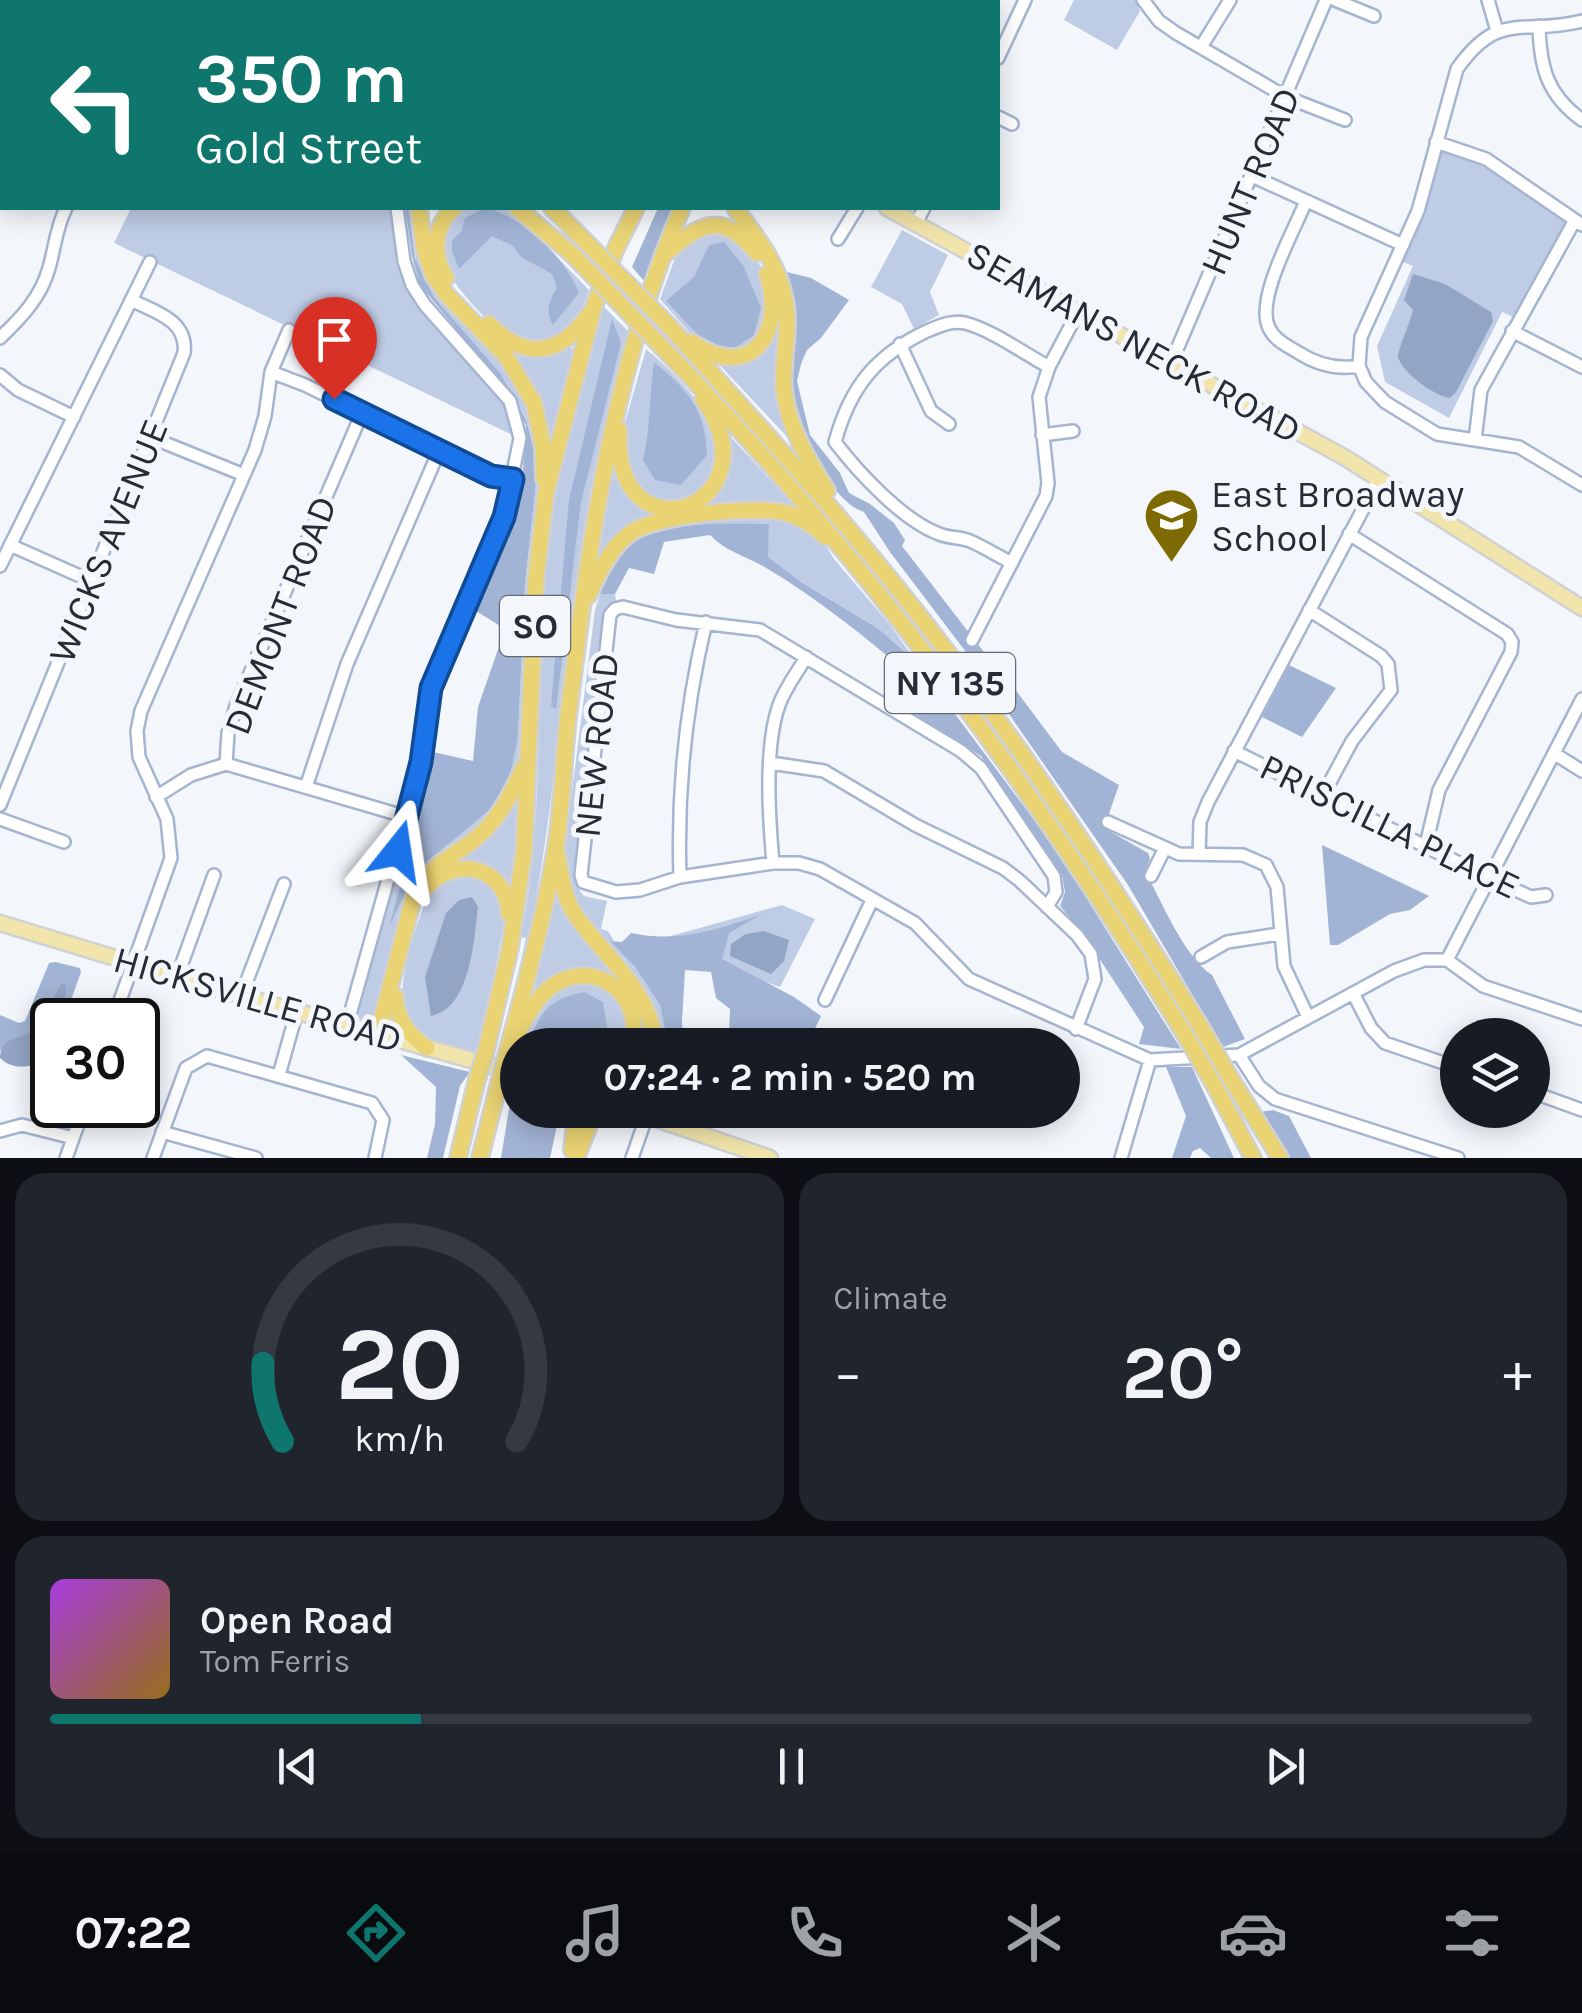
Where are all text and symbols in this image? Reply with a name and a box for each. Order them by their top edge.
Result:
text: 350 m [195,38,408,120]
icon: left [30,40,160,170]
street label: HUNT ROAD [1191,81,1310,282]
text: Gold Street [195,122,422,174]
street label: SEAMANS NECK ROAD [959,232,1309,453]
pin [292,297,377,400]
icon: arrive [307,312,362,367]
street label: WICKS AVENUE [39,413,178,670]
place label: East Broadway School [1211,472,1465,561]
school or university icon: East Broadway School [1142,486,1202,565]
street label: DEMONT ROAD [214,490,347,741]
road number: SO [500,596,570,656]
street label: NEW ROAD [564,651,629,839]
road number: NY 135 [885,653,1015,713]
street label: PRISCILLA PLACE [1252,744,1527,909]
position arrow [346,799,450,903]
street label: HICKSVILLE ROAD [108,937,407,1062]
speed limit sign: 30 [30,998,160,1128]
map controls [1440,1018,1550,1128]
button: layers [1440,1018,1550,1128]
text: 07:24 · 2 min · 520 m [603,1055,977,1100]
text: Climate [834,1280,948,1317]
text: 20 [335,1304,464,1425]
text: 20° [1122,1329,1244,1417]
text: − [834,1341,862,1405]
text: + [1503,1341,1532,1405]
text: km/h [354,1418,445,1460]
text: Open Road [200,1598,394,1643]
text: Tom Ferris [200,1643,350,1680]
icon: previous [270,1739,325,1794]
icon: pause [764,1739,819,1794]
icon: next [1258,1739,1313,1794]
icon: directions [341,1898,411,1968]
icon: music [560,1898,630,1968]
icon: phone [780,1898,850,1968]
icon: climate [999,1898,1069,1968]
icon: car [1218,1898,1288,1968]
icon: filters [1437,1898,1507,1968]
text: 07:22 [75,1907,192,1959]

